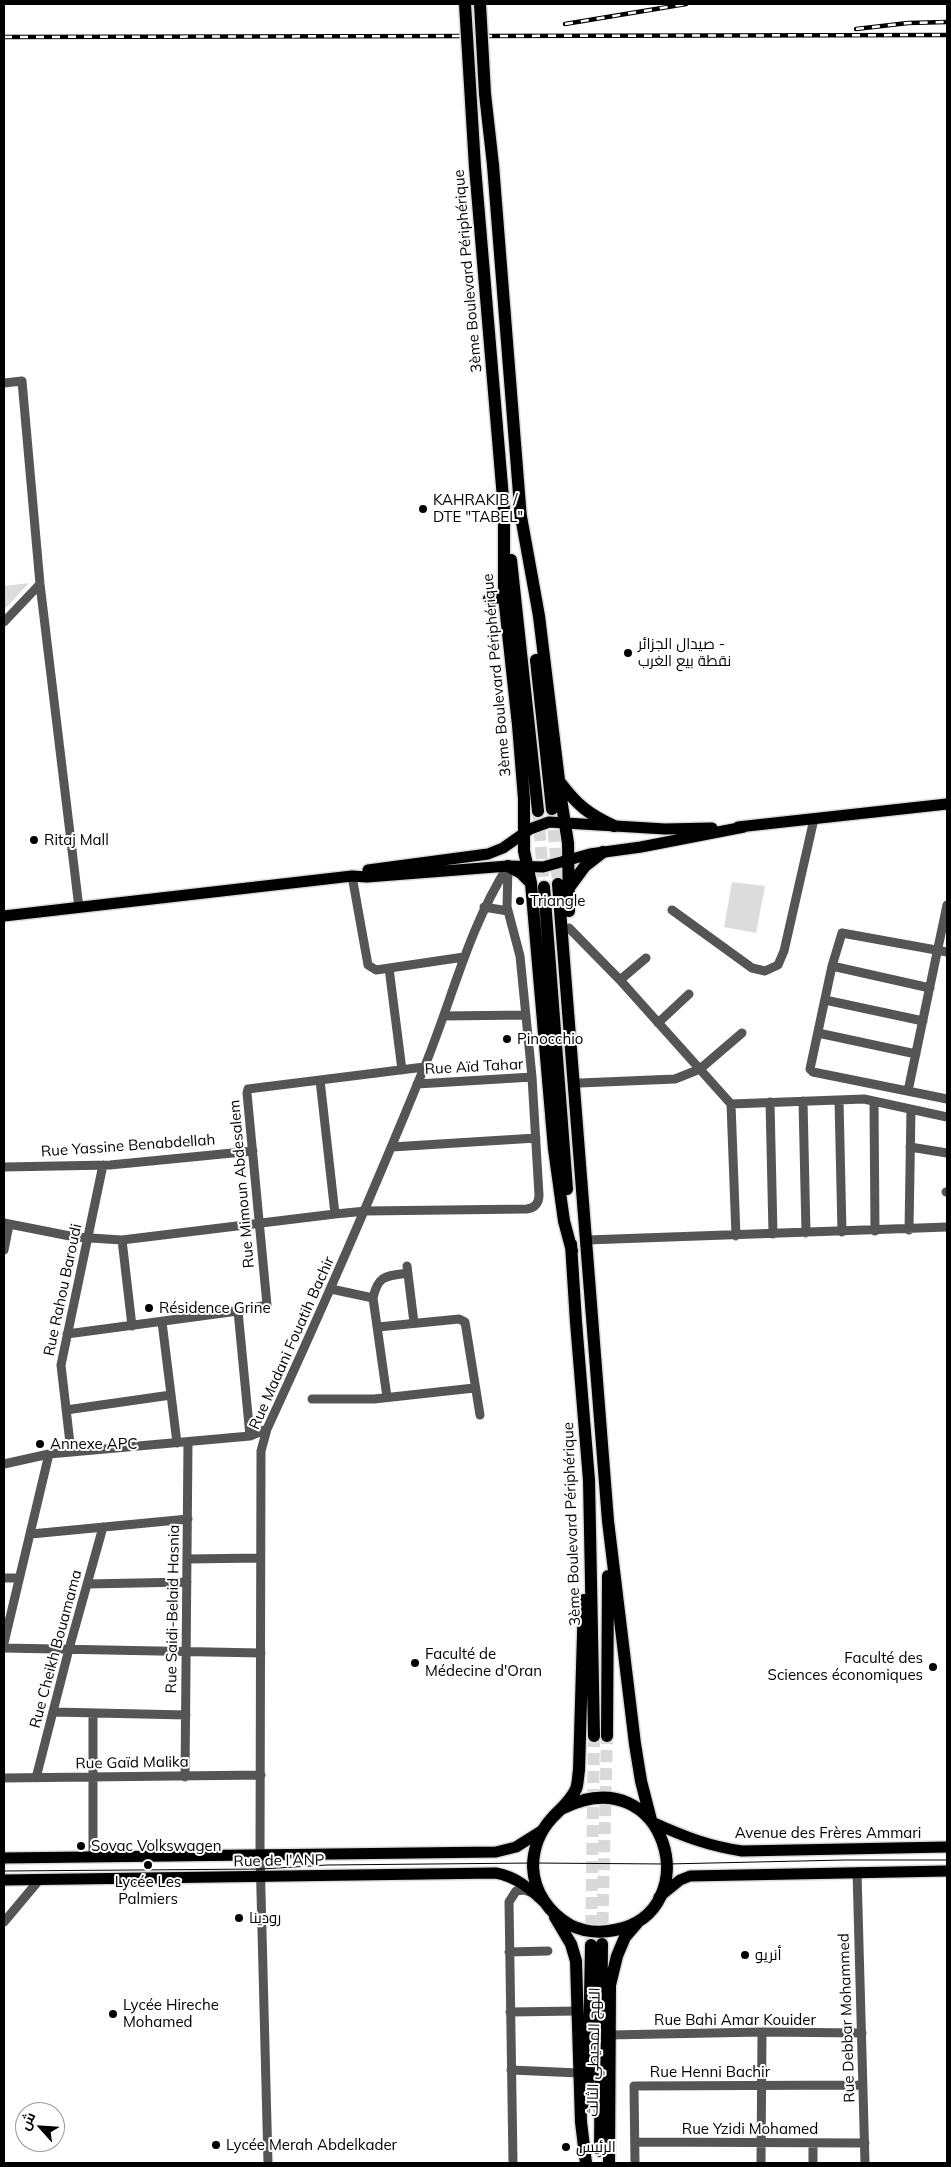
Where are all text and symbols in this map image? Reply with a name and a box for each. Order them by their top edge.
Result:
street label: 3ème Boulevard Périphérique [450,169,486,373]
place label: KAHRAKIB / DTE "TABEL" [433,491,523,526]
marker: KAHRAKIB / DTE "TABEL" [417,503,429,515]
street label: 3ème Boulevard Périphérique [479,573,515,777]
place label: صيدال الجزائر - نقطة بيع الغرب [638,635,731,670]
marker: صيدال الجزائر - نقطة بيع الغرب [622,647,634,659]
place label: Ritaj Mall [44,831,109,849]
marker: Ritaj Mall [28,834,40,846]
place label: Triangle [530,892,585,910]
marker: Triangle [514,895,526,907]
place label: Pinocchio [517,1030,583,1048]
marker: Pinocchio [501,1033,513,1045]
street label: Rue Aïd Tahar [424,1055,524,1079]
street label: Rue Mimoun Abdesalem [226,1099,258,1269]
street label: Rue Yassine Benabdellah [40,1131,216,1161]
street label: Rue Rahou Baroudi [40,1222,86,1358]
street label: Rue Madani Fouatih Bachir [246,1254,338,1432]
place label: Résidence Grine [159,1299,271,1317]
marker: Résidence Grine [143,1302,155,1314]
street label: 3ème Boulevard Périphérique [559,1422,585,1626]
place label: Annexe APC [50,1435,138,1453]
marker: Annexe APC [34,1438,46,1450]
street label: Rue Saidi-Belaid Hasnia [163,1524,183,1694]
street label: Rue Cheikh Bouamama [26,1568,86,1730]
place label: Faculté de Médecine d'Oran [425,1645,542,1680]
place label: Faculté des Sciences économiques [768,1649,923,1684]
marker: Faculté de Médecine d'Oran [409,1657,421,1669]
marker: Faculté des Sciences économiques [927,1661,939,1673]
street label: Rue Gaïd Malika [75,1753,189,1773]
street label: Avenue des Frères Ammari [735,1824,921,1842]
place label: Sovac Volkswagen [91,1837,221,1855]
marker: Sovac Volkswagen [75,1840,87,1852]
street label: Rue de l'ANP [233,1851,325,1871]
marker: Lycée Les Palmiers [142,1859,154,1871]
place label: Lycée Les Palmiers [115,1873,181,1908]
place label: رودينا [249,1909,281,1927]
marker: رودينا [233,1912,245,1924]
street label: Rue Debbar Mohammed [835,1933,859,2103]
place label: أنريو [755,1946,781,1964]
marker: أنريو [739,1949,751,1961]
street label: النهج المحيطي الثالث [584,1987,604,2117]
place label: Lycée Hireche Mohamed [123,1996,219,2031]
marker: Lycée Hireche Mohamed [107,2008,119,2020]
street label: Rue Bahi Amar Kouider [654,2011,816,2029]
street label: Rue Henni Bachir [650,2063,770,2081]
north arrow [15,2102,65,2152]
text: ش [15,2109,39,2133]
street label: Rue Yzidi Mohamed [682,2120,818,2138]
place label: Lycée Merah Abdelkader [226,2136,397,2154]
place label: الرئيس [576,2138,616,2156]
marker: Lycée Merah Abdelkader [210,2139,222,2151]
marker: الرئيس [560,2141,572,2153]

